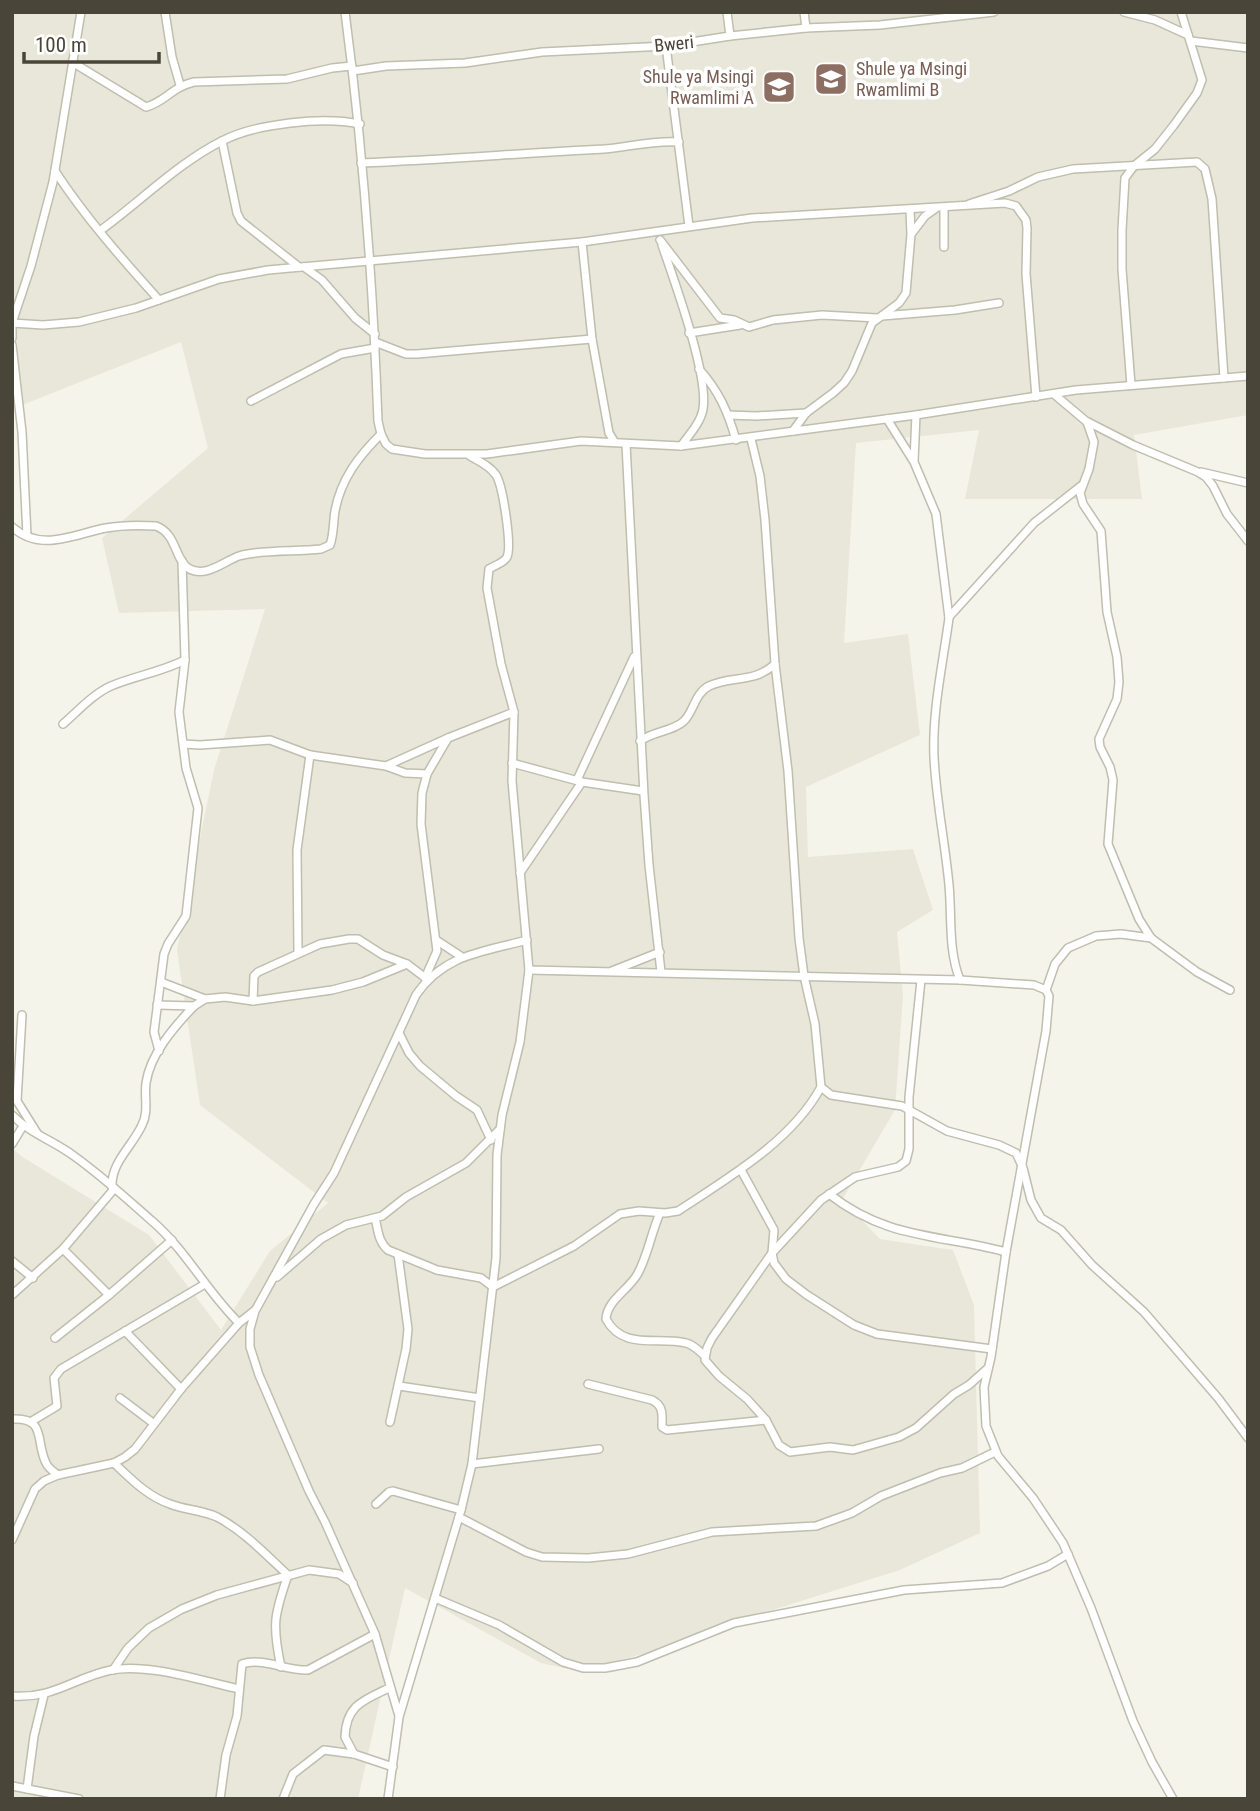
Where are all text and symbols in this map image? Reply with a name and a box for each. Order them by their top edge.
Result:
scale bar [24,21,159,65]
street label: Bweri [653,31,695,56]
text: 100 m [35,33,87,57]
place label: Shule ya Msingi Rwamlimi B [856,58,967,100]
school or university icon: Shule ya Msingi Rwamlimi B [812,60,850,98]
place label: Shule ya Msingi Rwamlimi A [643,66,755,108]
school or university icon: Shule ya Msingi Rwamlimi A [760,68,798,106]

